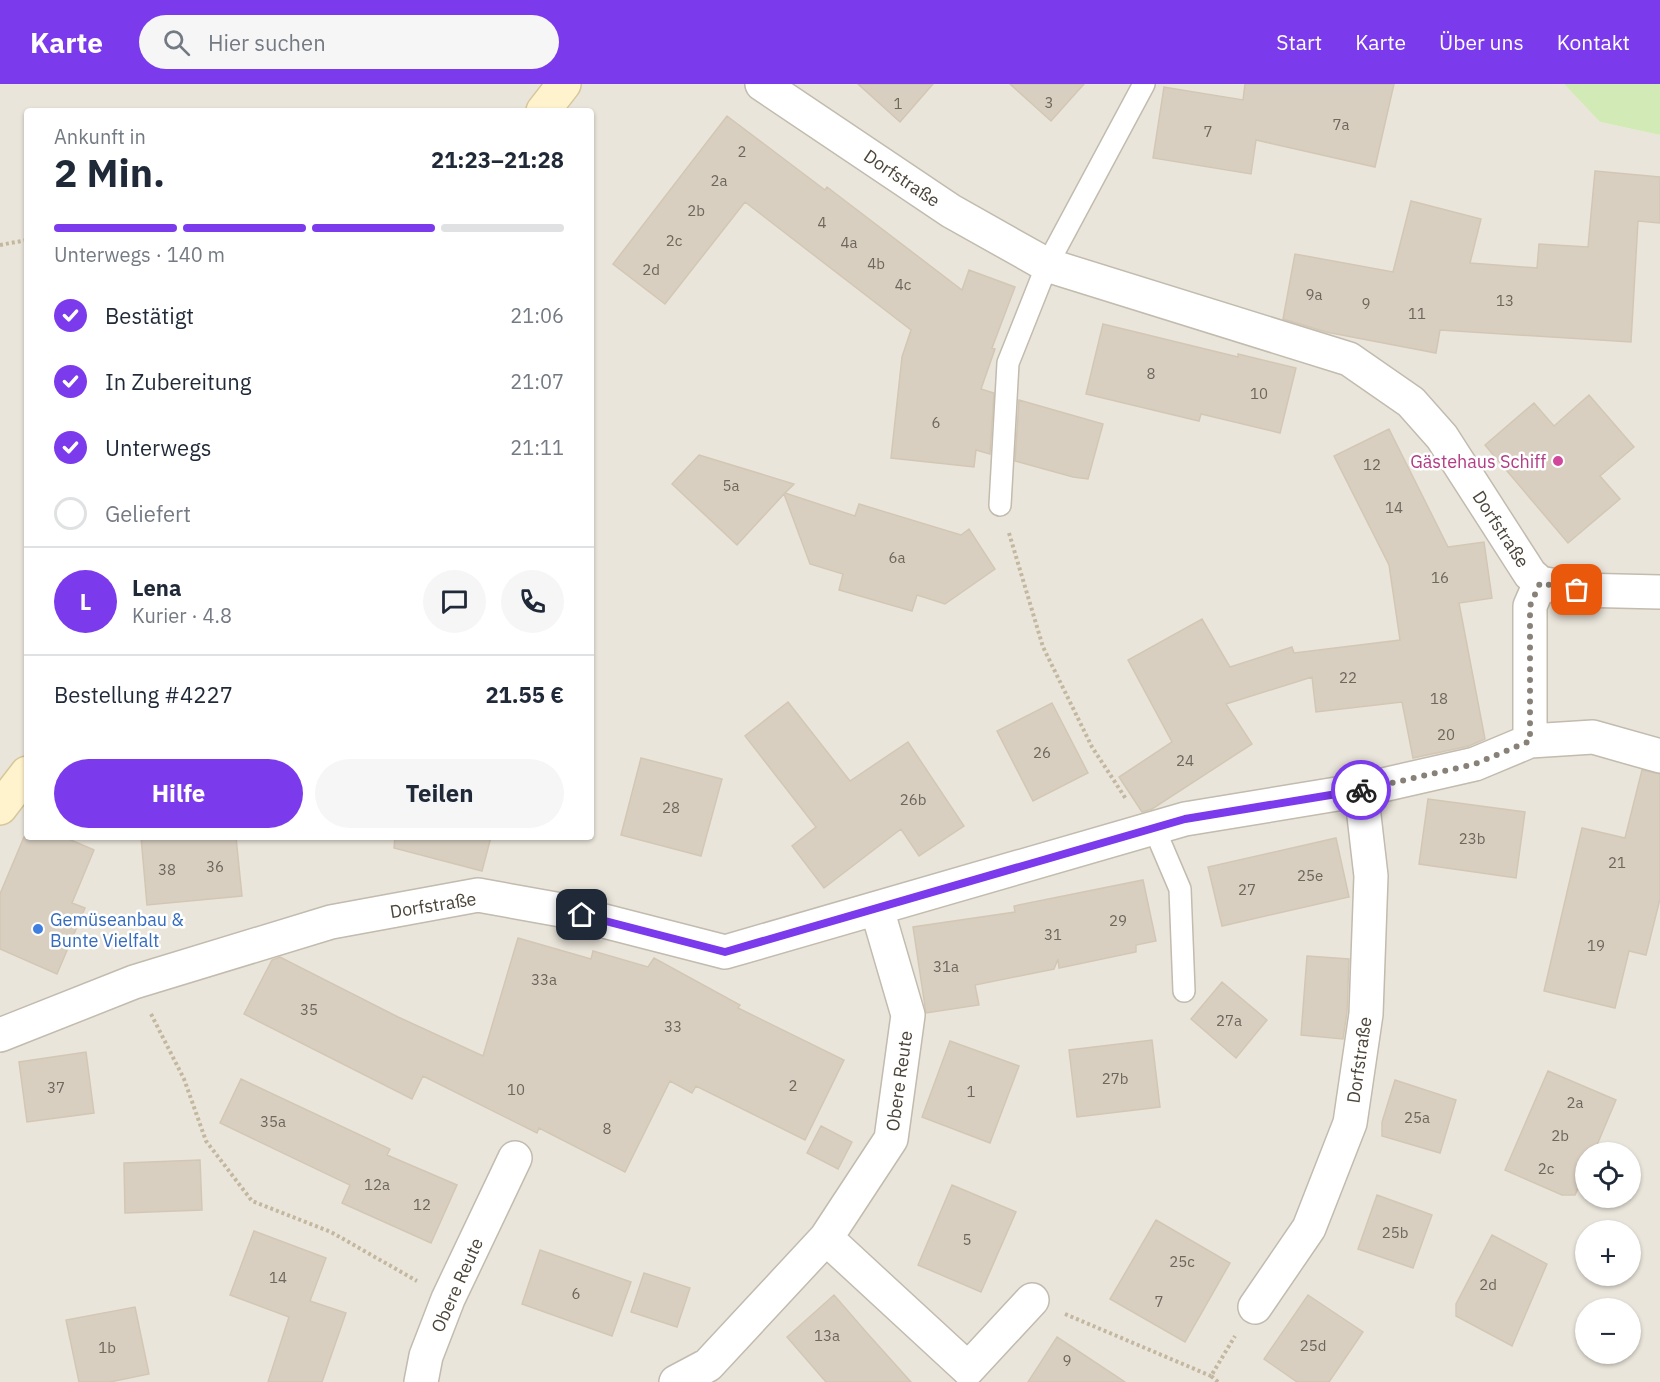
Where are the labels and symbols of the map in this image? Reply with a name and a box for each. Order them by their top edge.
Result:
house number: 3 [1044,93,1054,112]
house number: 1 [893,94,903,113]
house number: 7a [1332,115,1350,134]
house number: 7 [1203,122,1213,141]
house number: 2 [737,142,747,161]
street label: Dorfstraße [859,144,945,212]
house number: 2a [710,171,728,190]
house number: 2b [687,201,705,220]
house number: 4 [817,213,827,232]
house number: 2c [666,231,683,250]
house number: 4a [840,233,858,252]
house number: 4b [867,254,885,273]
house number: 2d [642,260,660,279]
house number: 4c [895,275,912,294]
house number: 9a [1305,285,1323,304]
house number: 13 [1496,291,1514,310]
house number: 9 [1361,294,1371,313]
house number: 11 [1408,304,1426,323]
house number: 8 [1146,364,1156,383]
house number: 10 [1250,384,1268,403]
house number: 6 [931,413,941,432]
place label: Gästehaus Schiff [1410,450,1546,473]
marker: Gästehaus Schiff [1551,454,1565,468]
house number: 12 [1363,455,1381,474]
house number: 5a [722,476,740,495]
street label: Dorfstraße [1468,486,1534,572]
house number: 14 [1385,498,1403,517]
house number: 6a [888,548,906,567]
pin [1551,564,1602,615]
house number: 16 [1431,568,1449,587]
house number: 22 [1339,668,1357,687]
house number: 18 [1430,689,1448,708]
house number: 20 [1437,725,1455,744]
house number: 26 [1033,743,1051,762]
house number: 24 [1176,751,1194,770]
courier [1331,760,1391,820]
house number: 26b [900,790,926,809]
house number: 28 [662,798,680,817]
house number: 23b [1459,829,1485,848]
house number: 21 [1608,853,1626,872]
house number: 36 [206,857,224,876]
house number: 38 [158,860,176,879]
house number: 25e [1297,866,1323,885]
house number: 27 [1238,880,1256,899]
street label: Dorfstraße [388,887,478,923]
pin [556,889,607,940]
place label: Gemüseanbau & Bunte Vielfalt [50,908,184,952]
house number: 29 [1109,911,1127,930]
marker: Gemüseanbau & Bunte Vielfalt [31,922,45,936]
house number: 31 [1044,925,1062,944]
house number: 19 [1587,936,1605,955]
house number: 31a [933,957,959,976]
house number: 33a [531,970,557,989]
house number: 35 [300,1000,318,1019]
house number: 27a [1216,1011,1242,1030]
street label: Dorfstraße [1342,1015,1376,1105]
house number: 33 [664,1017,682,1036]
street label: Obere Reute [881,1029,917,1133]
house number: 27b [1102,1069,1128,1088]
house number: 2 [788,1076,798,1095]
house number: 37 [47,1078,65,1097]
house number: 10 [507,1080,525,1099]
house number: 1 [966,1082,976,1101]
house number: 2a [1566,1093,1584,1112]
house number: 25a [1404,1108,1430,1127]
house number: 35a [260,1112,286,1131]
house number: 8 [602,1119,612,1138]
house number: 2b [1551,1126,1569,1145]
house number: 2c [1538,1159,1555,1178]
house number: 12a [364,1175,390,1194]
house number: 12 [413,1195,431,1214]
house number: 25b [1382,1223,1408,1242]
house number: 5 [962,1230,972,1249]
street label: Obere Reute [426,1234,488,1336]
house number: 25c [1169,1252,1195,1271]
house number: 14 [269,1268,287,1287]
house number: 2d [1479,1275,1497,1294]
house number: 6 [571,1284,581,1303]
house number: 7 [1154,1292,1164,1311]
house number: 13a [814,1326,840,1345]
house number: 25d [1300,1336,1326,1355]
house number: 1b [98,1338,116,1357]
house number: 9 [1062,1351,1072,1370]

